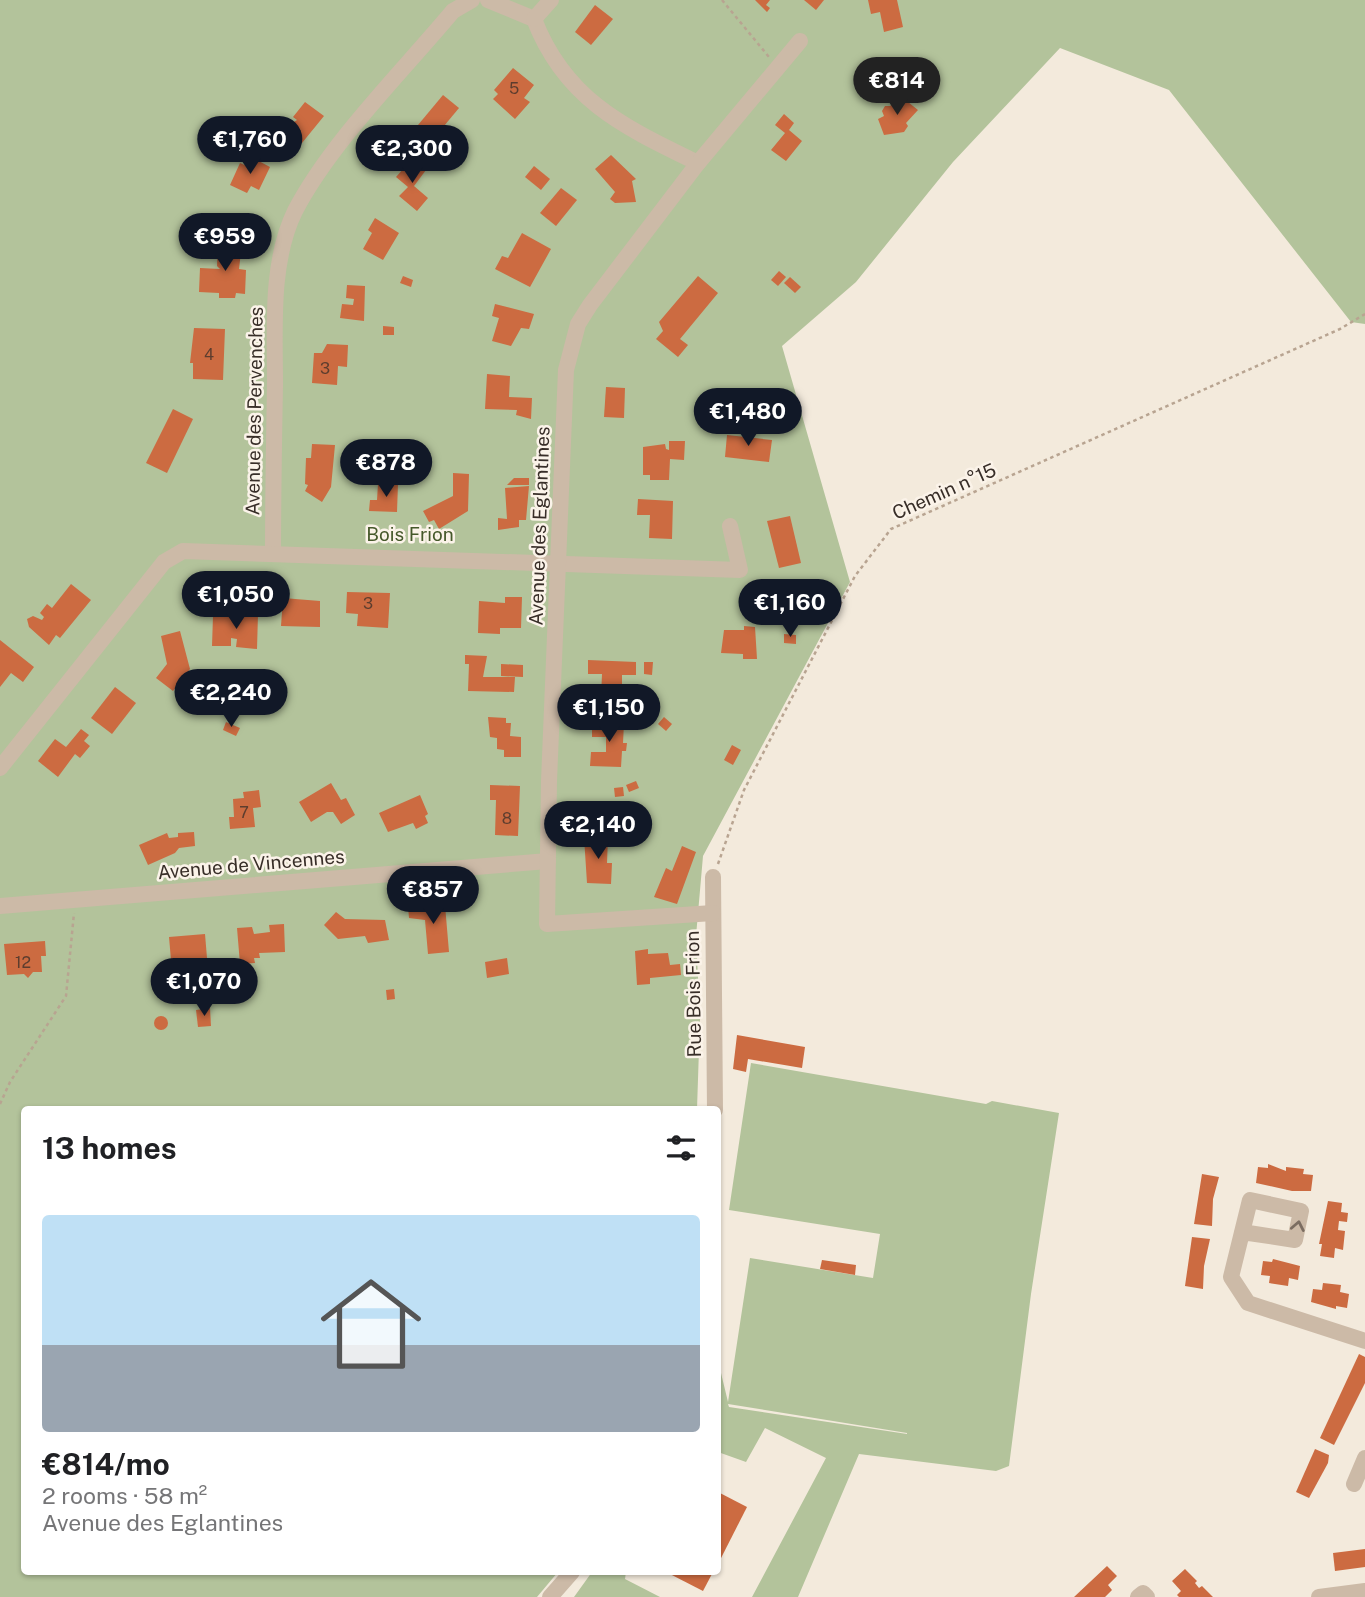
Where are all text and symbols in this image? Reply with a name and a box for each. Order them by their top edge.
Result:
pin: €814 [856,58,938,117]
text: €814 [869,66,925,93]
house number: 5 [509,79,519,98]
pin: €1,760 [193,116,307,176]
text: €1,760 [213,125,287,152]
pin: €2,300 [355,125,469,185]
text: €2,300 [372,134,452,161]
pin: €959 [184,214,266,273]
text: €959 [195,222,255,249]
street label: Avenue des Pervenches [241,306,267,516]
house number: 4 [204,345,214,364]
house number: 3 [320,359,330,378]
pin: €1,480 [691,388,805,448]
text: €1,480 [710,397,786,424]
street label: Avenue des Eglantines [525,426,553,626]
pin: €878 [345,440,427,499]
text: €878 [356,448,416,475]
street label: Chemin n°15 [889,458,999,524]
park label: Bois Frion [366,523,454,545]
pin: €1,050 [179,572,293,631]
text: €1,050 [198,580,274,607]
pin: €1,160 [733,580,847,639]
text: €1,160 [755,588,826,615]
house number: 3 [363,594,373,613]
pin: €2,240 [174,670,288,729]
text: €2,240 [191,678,271,705]
pin: €1,150 [552,684,666,744]
text: €1,150 [573,693,645,720]
pin: €2,140 [541,802,655,861]
house number: 7 [239,803,249,822]
house number: 8 [502,809,512,828]
text: €2,140 [560,810,636,837]
street label: Avenue de Vincennes [157,845,345,883]
pin: €857 [392,866,474,926]
text: €857 [403,875,463,902]
street label: Rue Bois Frion [681,931,705,1057]
house number: 12 [15,953,31,972]
pin: €1,070 [147,958,261,1018]
text: €1,070 [167,967,241,994]
icon: filters [662,1129,700,1167]
text: 13 homes [42,1130,177,1166]
one-way arrow [1289,1220,1304,1232]
icon: home [308,1261,434,1387]
text: €814/mo [42,1446,170,1482]
text: 2 rooms · 58 m² [42,1482,207,1509]
text: Avenue des Eglantines [42,1509,283,1536]

